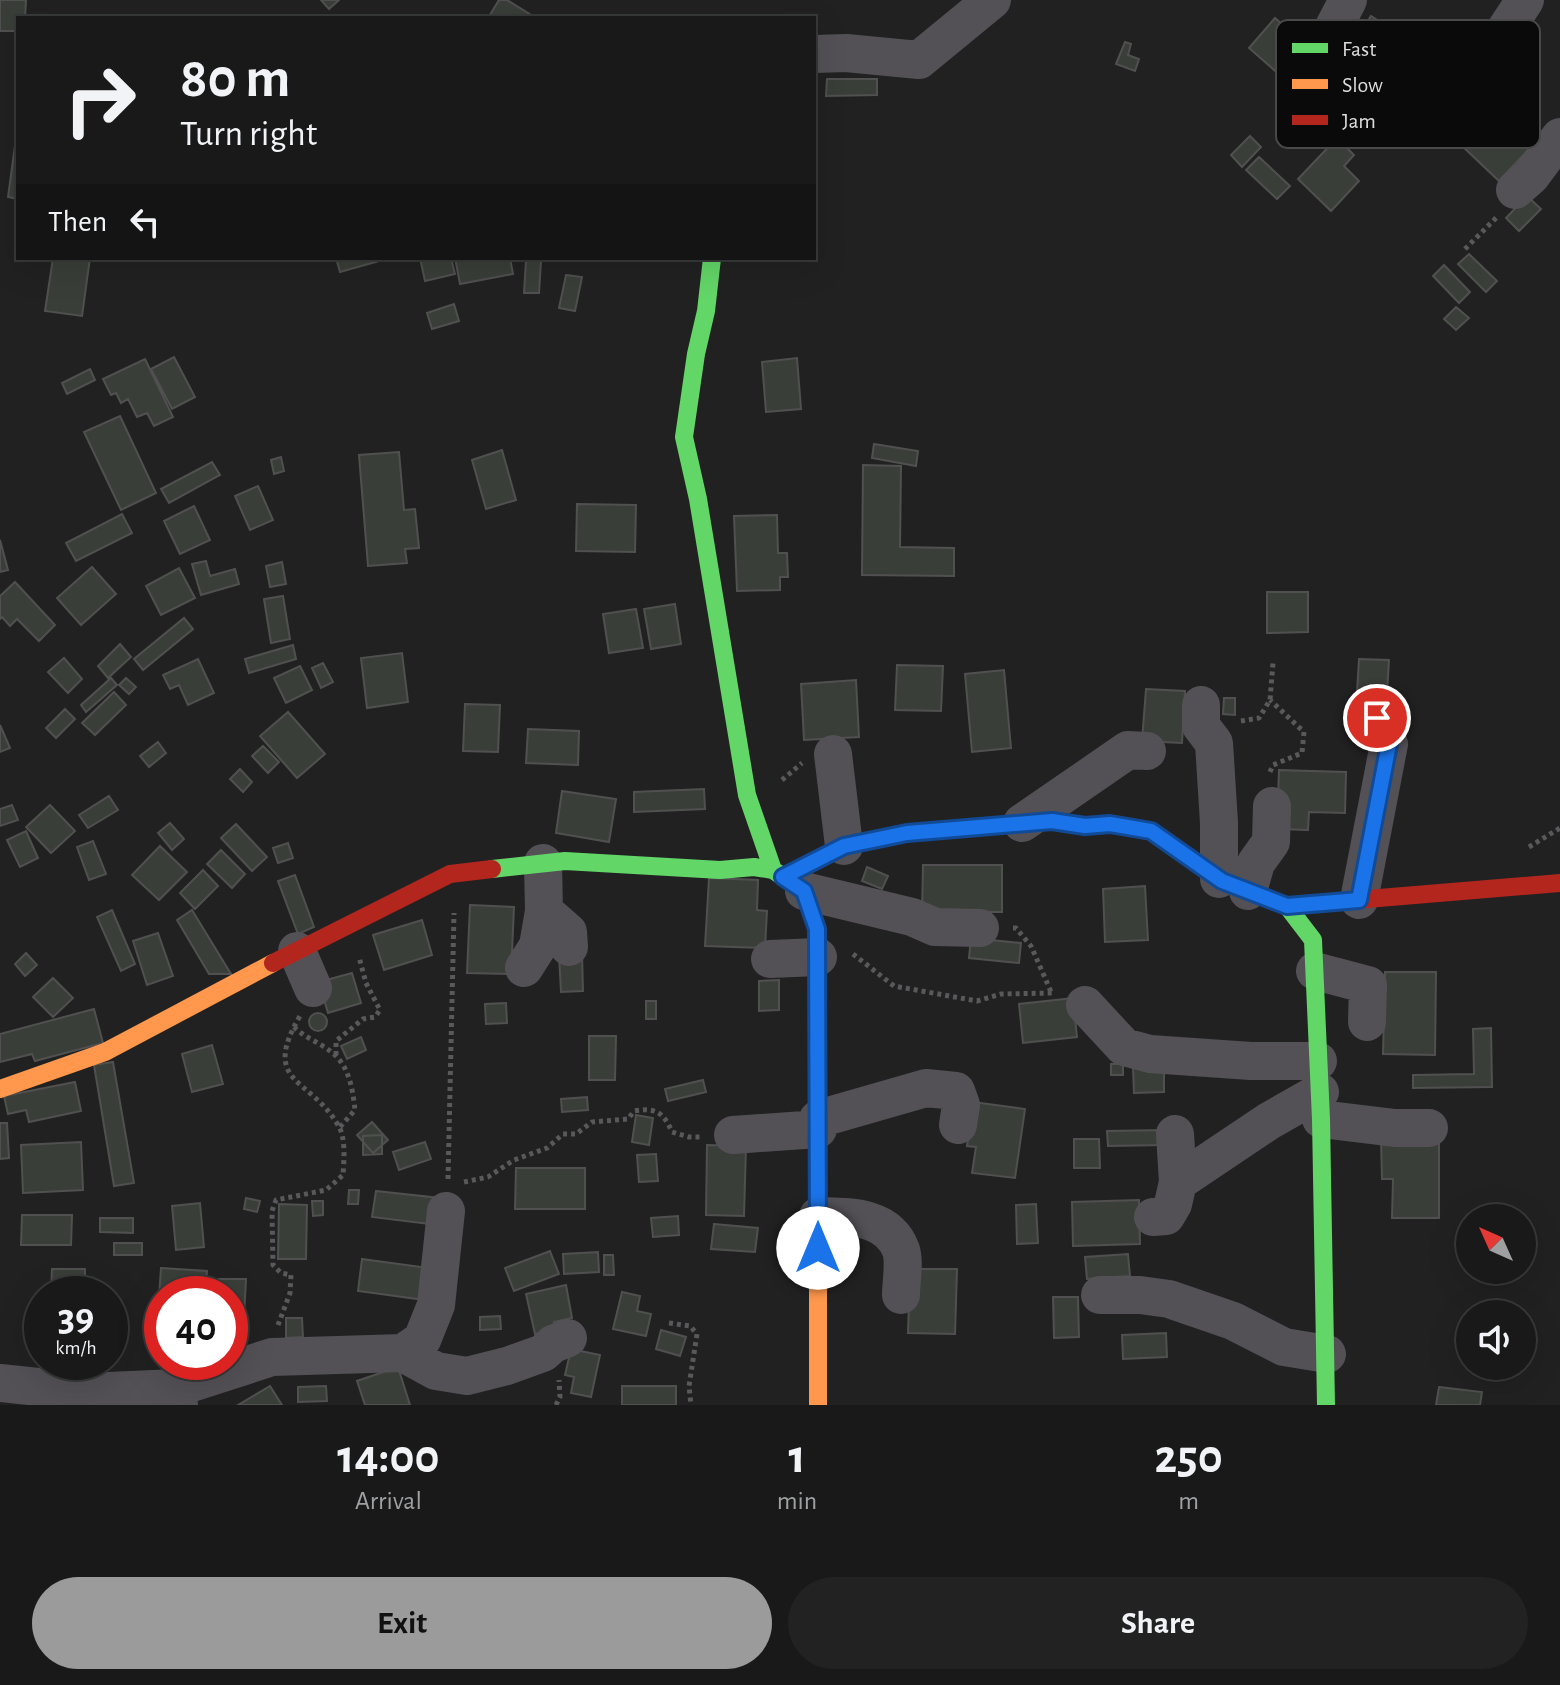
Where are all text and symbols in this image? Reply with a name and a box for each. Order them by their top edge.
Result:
legend [1276,20,1540,148]
text: Fast [1342,38,1376,60]
icon: right [48,48,152,152]
text: 80 m [180,51,290,107]
text: Slow [1342,74,1383,96]
text: Jam [1342,110,1376,132]
text: Turn right [180,116,317,152]
icon: left [123,200,167,244]
text: Then [48,207,107,237]
pin [1343,684,1411,752]
icon: arrive [1355,696,1399,740]
north arrow [1456,1204,1536,1284]
map controls [1456,1204,1536,1380]
position arrow [776,1206,860,1290]
speed limit sign: 40 [144,1276,248,1380]
text: 39 [58,1298,94,1338]
button: sound [1456,1300,1536,1380]
text: km/h [55,1338,97,1358]
text: 14:00 [337,1434,440,1482]
text: 1 [788,1434,806,1482]
text: 250 [1154,1434,1223,1482]
text: Arrival [355,1488,422,1514]
text: min [777,1488,817,1514]
text: m [1178,1488,1199,1514]
button: Exit [32,1577,772,1669]
button: Share [788,1577,1528,1669]

